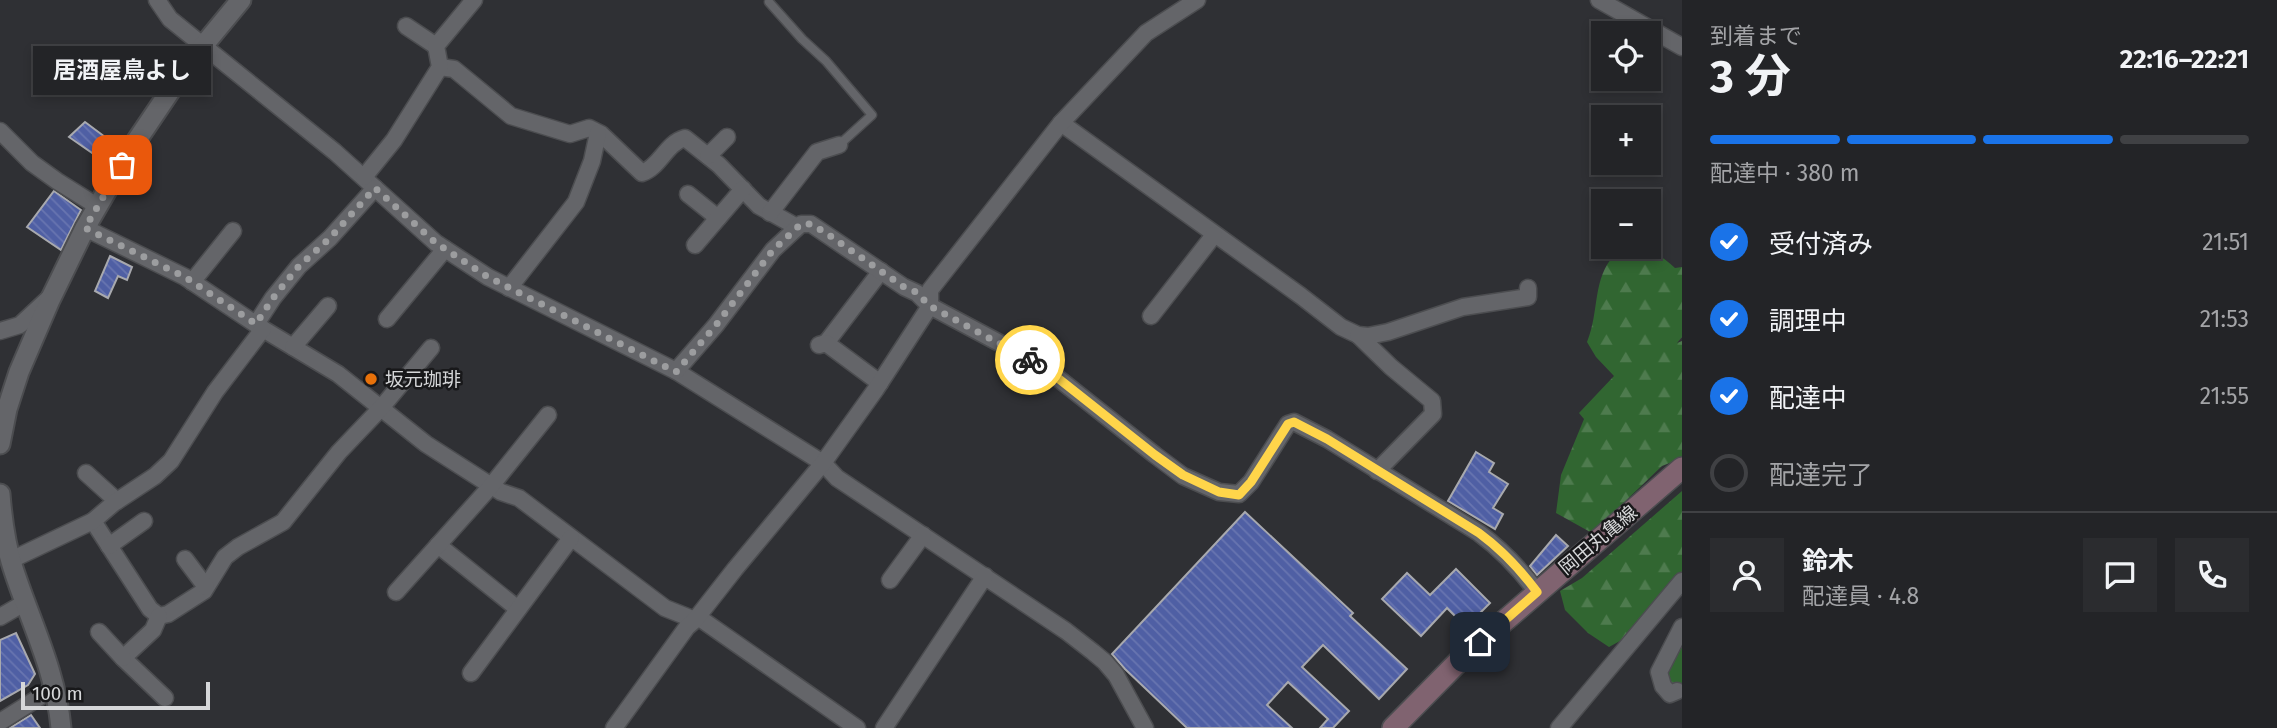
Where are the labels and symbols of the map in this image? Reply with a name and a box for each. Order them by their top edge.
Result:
callout: 居酒屋鳥よし [33,46,211,95]
pin [92,135,152,195]
courier [995,325,1065,395]
place label: 坂元珈琲 [385,368,461,391]
marker: 坂元珈琲 [363,371,379,387]
street label: 岡田丸亀線 [1554,501,1642,579]
pin [1450,612,1510,672]
scale bar [21,679,210,711]

